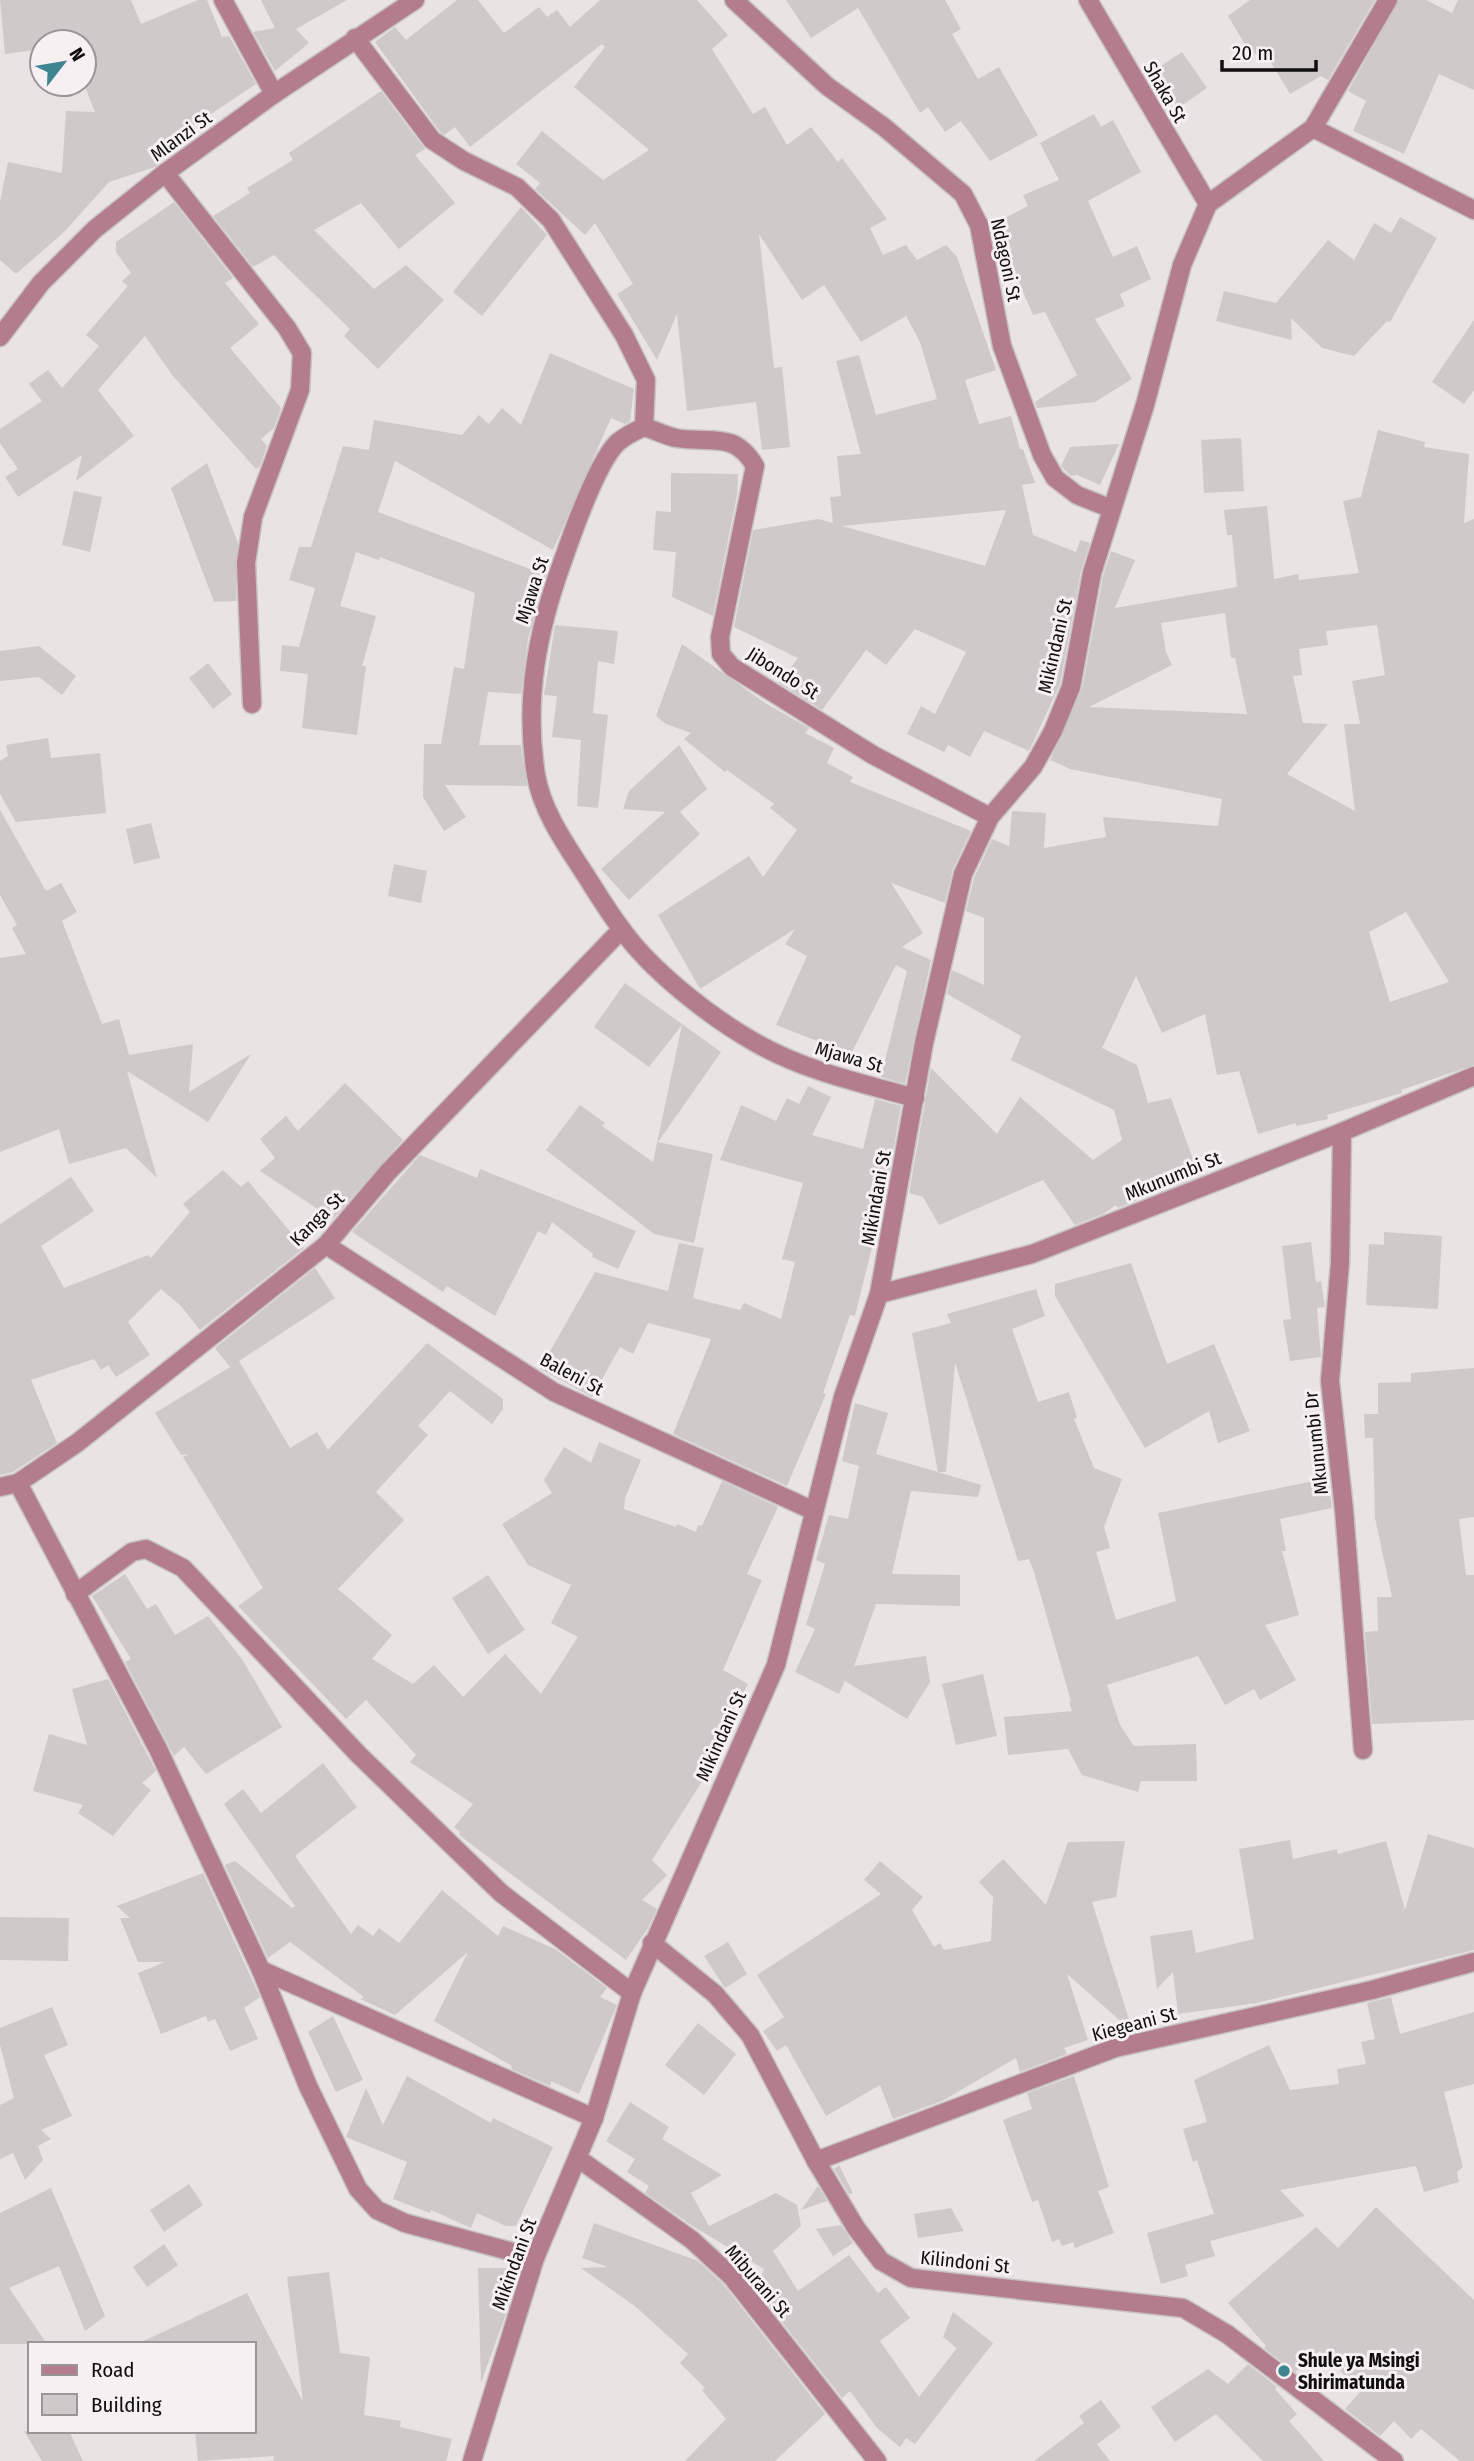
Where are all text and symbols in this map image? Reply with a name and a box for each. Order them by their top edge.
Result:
north arrow [28,28,98,98]
scale bar [1222,28,1316,72]
text: 20 m [1232,40,1273,66]
text: N [64,44,90,65]
street label: Shaka St [1138,57,1192,127]
street label: Mlanzi St [146,106,217,166]
street label: Ndagoni St [986,216,1026,304]
street label: Mjawa St [510,553,554,626]
street label: Mikindani St [1033,596,1077,696]
street label: Jibondo St [743,642,824,704]
street label: Mjawa St [813,1036,886,1078]
street label: Mkunumbi St [1122,1146,1225,1206]
street label: Mikindani St [856,1148,896,1247]
street label: Kanga St [285,1187,349,1251]
street label: Baleni St [536,1348,608,1401]
street label: Mkunumbi Dr [1299,1390,1333,1496]
street label: Mikindani St [691,1687,751,1785]
street label: Kiegeani St [1089,2002,1179,2046]
street label: Mikindani St [487,2214,542,2313]
street label: Miburani St [720,2240,796,2323]
street label: Kilindoni St [919,2246,1012,2278]
legend [28,2342,256,2433]
place label: Shule ya Msingi Shirimatunda [1298,2349,1420,2394]
text: Road [91,2357,135,2383]
marker: Shule ya Msingi Shirimatunda [1276,2363,1292,2379]
text: Building [91,2392,162,2418]

